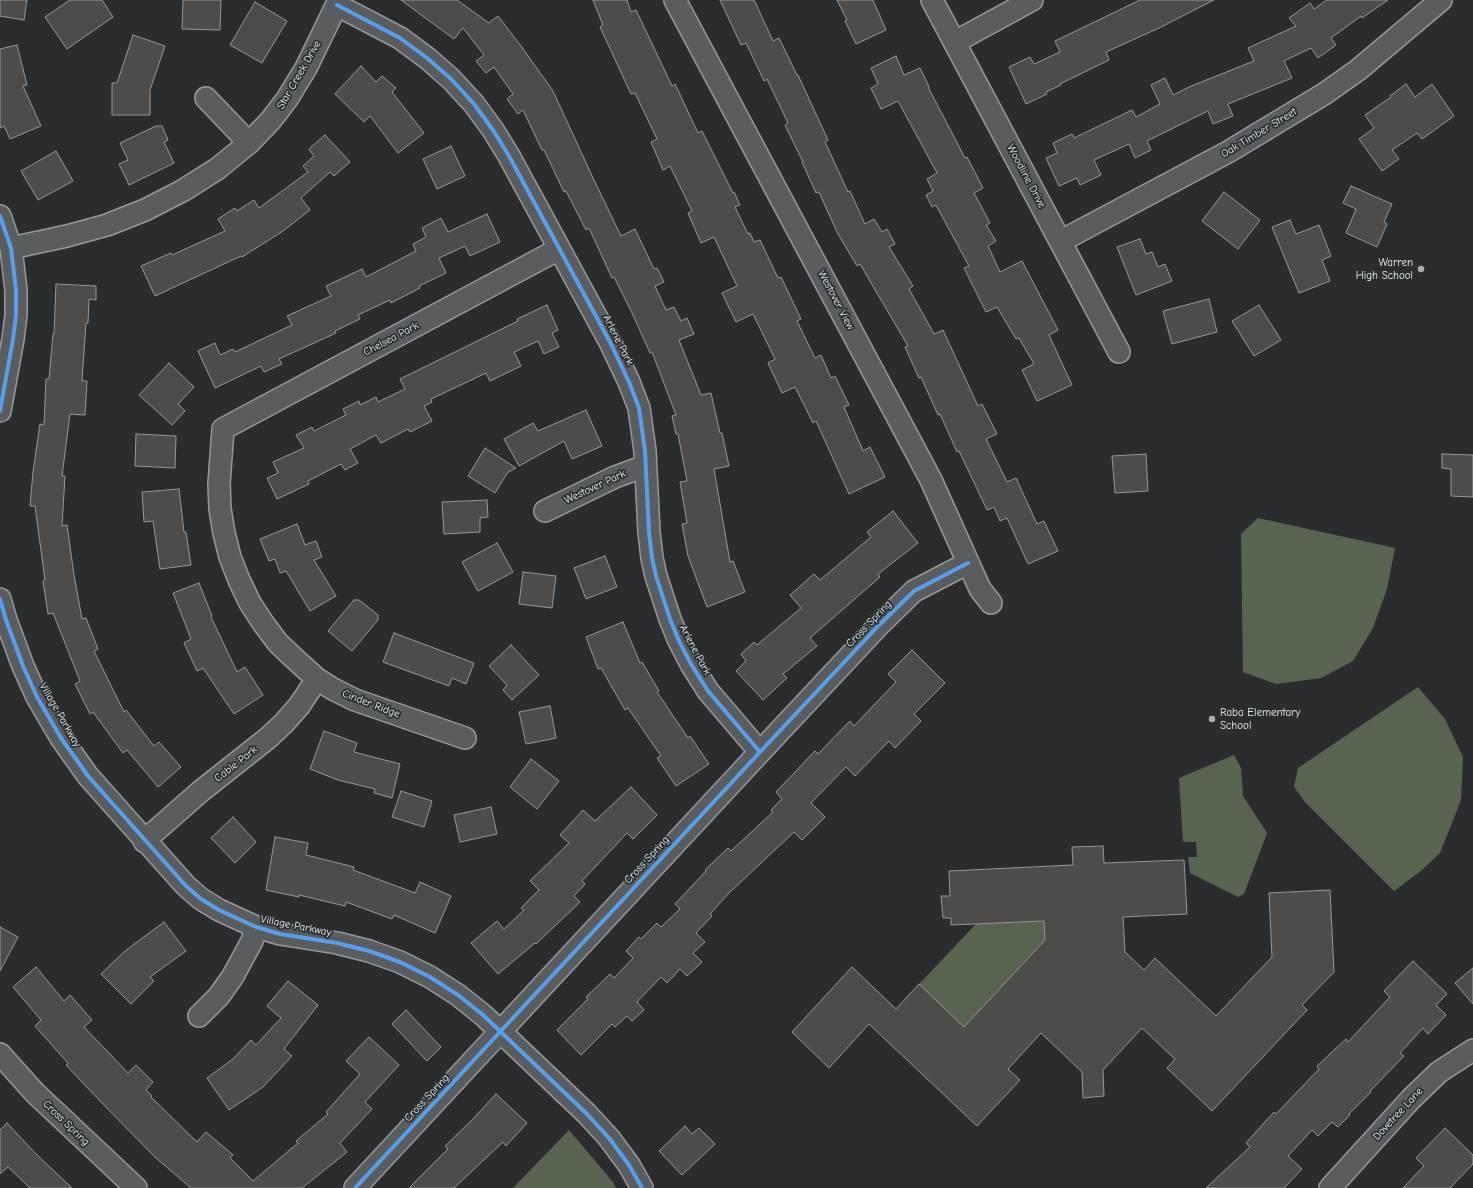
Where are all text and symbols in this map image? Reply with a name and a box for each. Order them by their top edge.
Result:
street label: Star Creek Drive [274,38,324,112]
street label: Oak Timber Street [1219,105,1299,161]
street label: Woodline Drive [1004,142,1048,210]
place label: Warren High School [1356,256,1413,282]
marker: Warren High School [1416,264,1426,274]
street label: Westover View [815,268,857,332]
street label: Arlene Park [600,312,636,368]
street label: Chelsea Park [361,319,421,359]
street label: Westover Park [562,467,628,507]
street label: Cross Spring [843,598,895,650]
street label: Arlene Park [676,623,714,677]
street label: Village Parkway [36,681,84,749]
street label: Cinder Ridge [340,687,402,721]
place label: Raba Elementary School [1220,706,1300,732]
marker: Raba Elementary School [1207,714,1217,724]
street label: Cable Park [212,743,260,785]
street label: Cross Spring [622,833,672,887]
street label: Village Parkway [259,913,333,939]
street label: Cross Spring [402,1071,452,1125]
street label: Dovetree Lane [1370,1085,1426,1143]
street label: Cross Spring [40,1097,92,1149]

